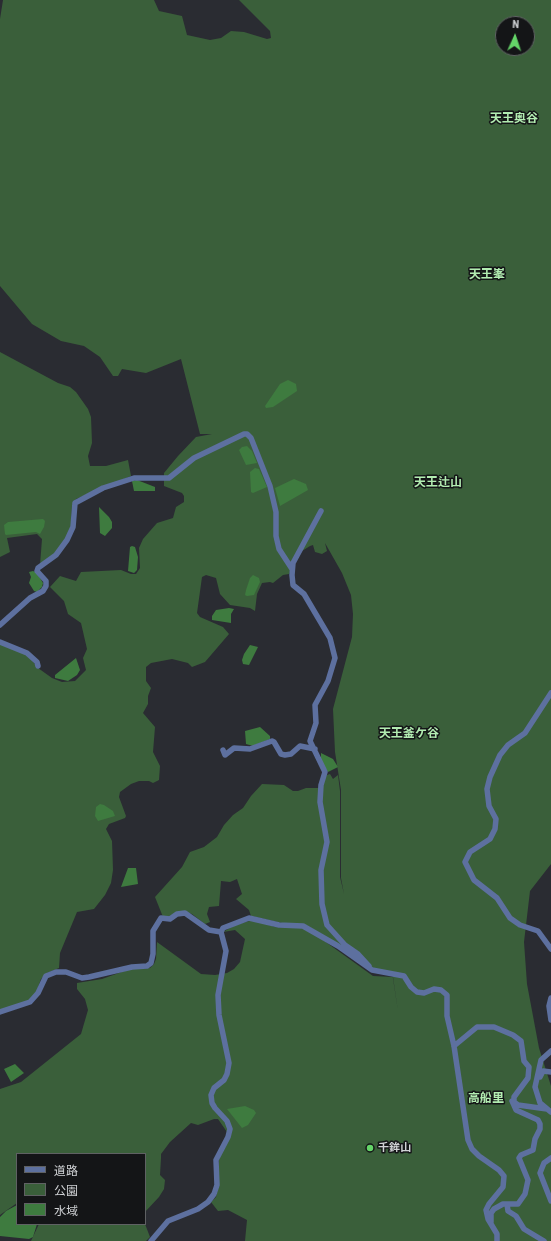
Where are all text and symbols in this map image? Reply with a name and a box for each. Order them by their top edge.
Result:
north arrow [495,16,535,56]
text: N [512,18,519,31]
district label: 天王奥谷 [490,112,538,126]
district label: 天王峯 [469,268,505,282]
district label: 天王辻山 [414,476,462,490]
district label: 天王釜ケ谷 [379,727,439,741]
district label: 高船里 [468,1092,504,1106]
place label: 千鉾山 [378,1141,411,1155]
marker: 千鉾山 [365,1143,375,1153]
legend [16,1153,146,1225]
text: 道路 [54,1164,78,1178]
text: 公園 [54,1184,78,1198]
text: 水域 [54,1204,78,1218]

